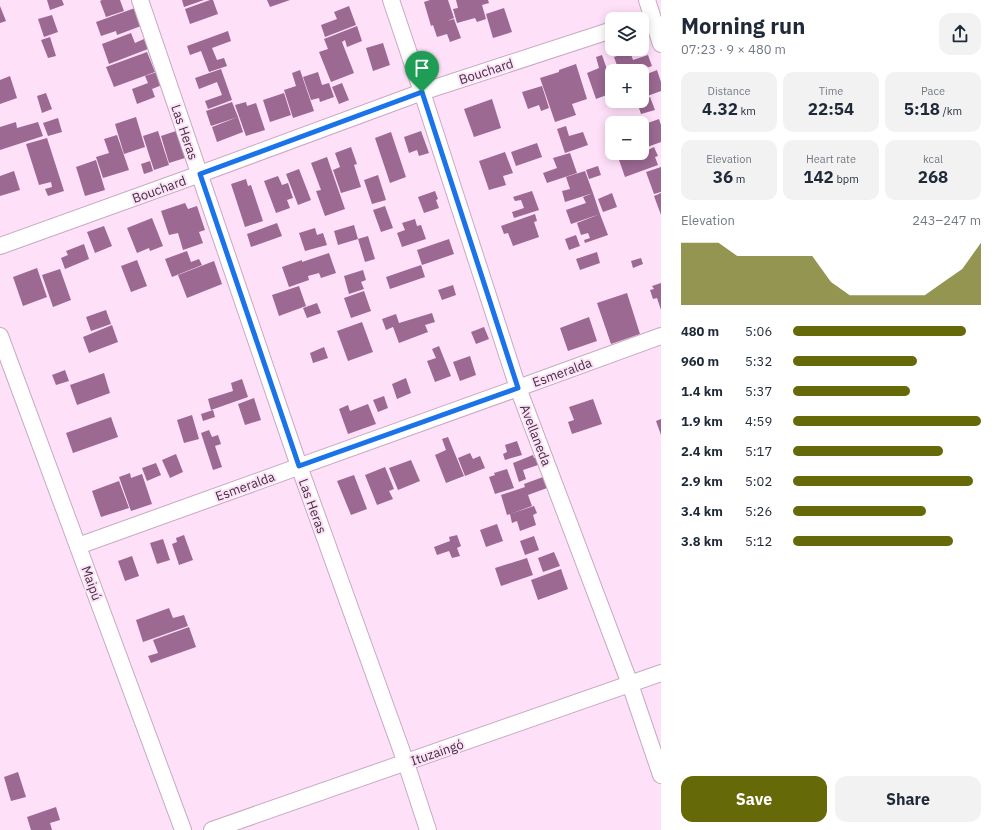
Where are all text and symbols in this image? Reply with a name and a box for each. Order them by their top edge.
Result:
text: Morning run [681,11,805,40]
map controls [605,12,649,160]
button: layers [605,12,649,56]
button: share [939,13,981,55]
text: 07:23 · 9 × 480 m [681,41,786,58]
pin [405,51,439,92]
street label: Bouchard [457,55,516,88]
icon: arrive [411,57,433,79]
button: + [605,64,649,108]
text: Distance [708,84,750,98]
text: Time [819,84,843,98]
text: Pace [921,84,945,98]
text: 4.32 [702,98,738,120]
text: 22:54 [808,98,854,120]
text: 5:18 [904,98,940,120]
street label: Las Heras [167,102,202,162]
text: km [738,104,756,118]
text: /km [940,104,962,118]
button: − [605,116,649,160]
text: Elevation [706,152,752,166]
text: Heart rate [806,152,856,166]
text: kcal [923,152,943,166]
text: 36 [713,166,733,188]
text: 142 [803,166,834,188]
text: 268 [918,166,948,188]
street label: Bouchard [130,172,189,207]
text: m [733,172,745,186]
text: bpm [834,172,859,186]
text: Elevation [681,212,735,229]
text: 243–247 m [912,212,981,229]
text: 480 m [681,323,719,340]
text: 5:06 [745,323,772,340]
text: 960 m [681,353,719,370]
text: 5:32 [745,353,772,370]
street label: Esmeralda [530,354,594,391]
text: 1.4 km [681,383,723,400]
text: 5:37 [745,383,772,400]
street label: Avellaneda [516,402,555,468]
text: 1.9 km [681,413,723,430]
text: 4:59 [745,413,772,430]
text: 2.4 km [681,443,723,460]
text: 5:17 [745,443,772,460]
street label: Esmeralda [213,468,277,505]
text: 2.9 km [681,473,723,490]
text: 5:02 [745,473,772,490]
street label: Las Heras [295,476,330,536]
text: 3.4 km [681,503,723,520]
text: 5:26 [745,503,772,520]
text: 3.8 km [681,533,723,550]
text: 5:12 [745,533,772,550]
street label: Maipú [77,563,106,603]
street label: Ituzaingó [408,736,466,769]
button: Save [681,776,827,822]
button: Share [835,776,981,822]

